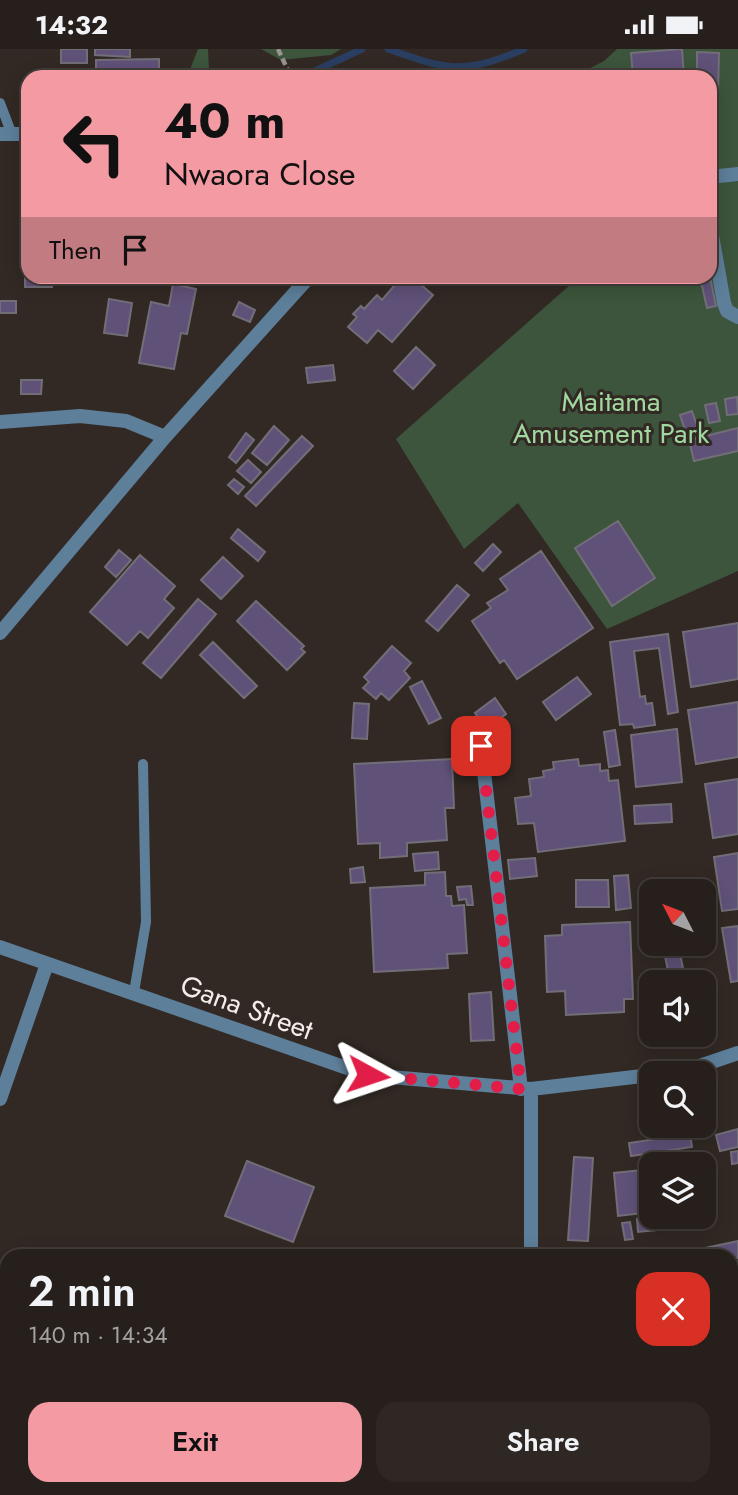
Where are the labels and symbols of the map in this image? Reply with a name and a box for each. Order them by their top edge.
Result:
park label: Maitama Amusement Park [513,381,710,454]
pin [451,716,511,776]
north arrow [639,879,716,955]
street label: Gana Street [175,965,319,1051]
position arrow [331,1038,405,1112]

